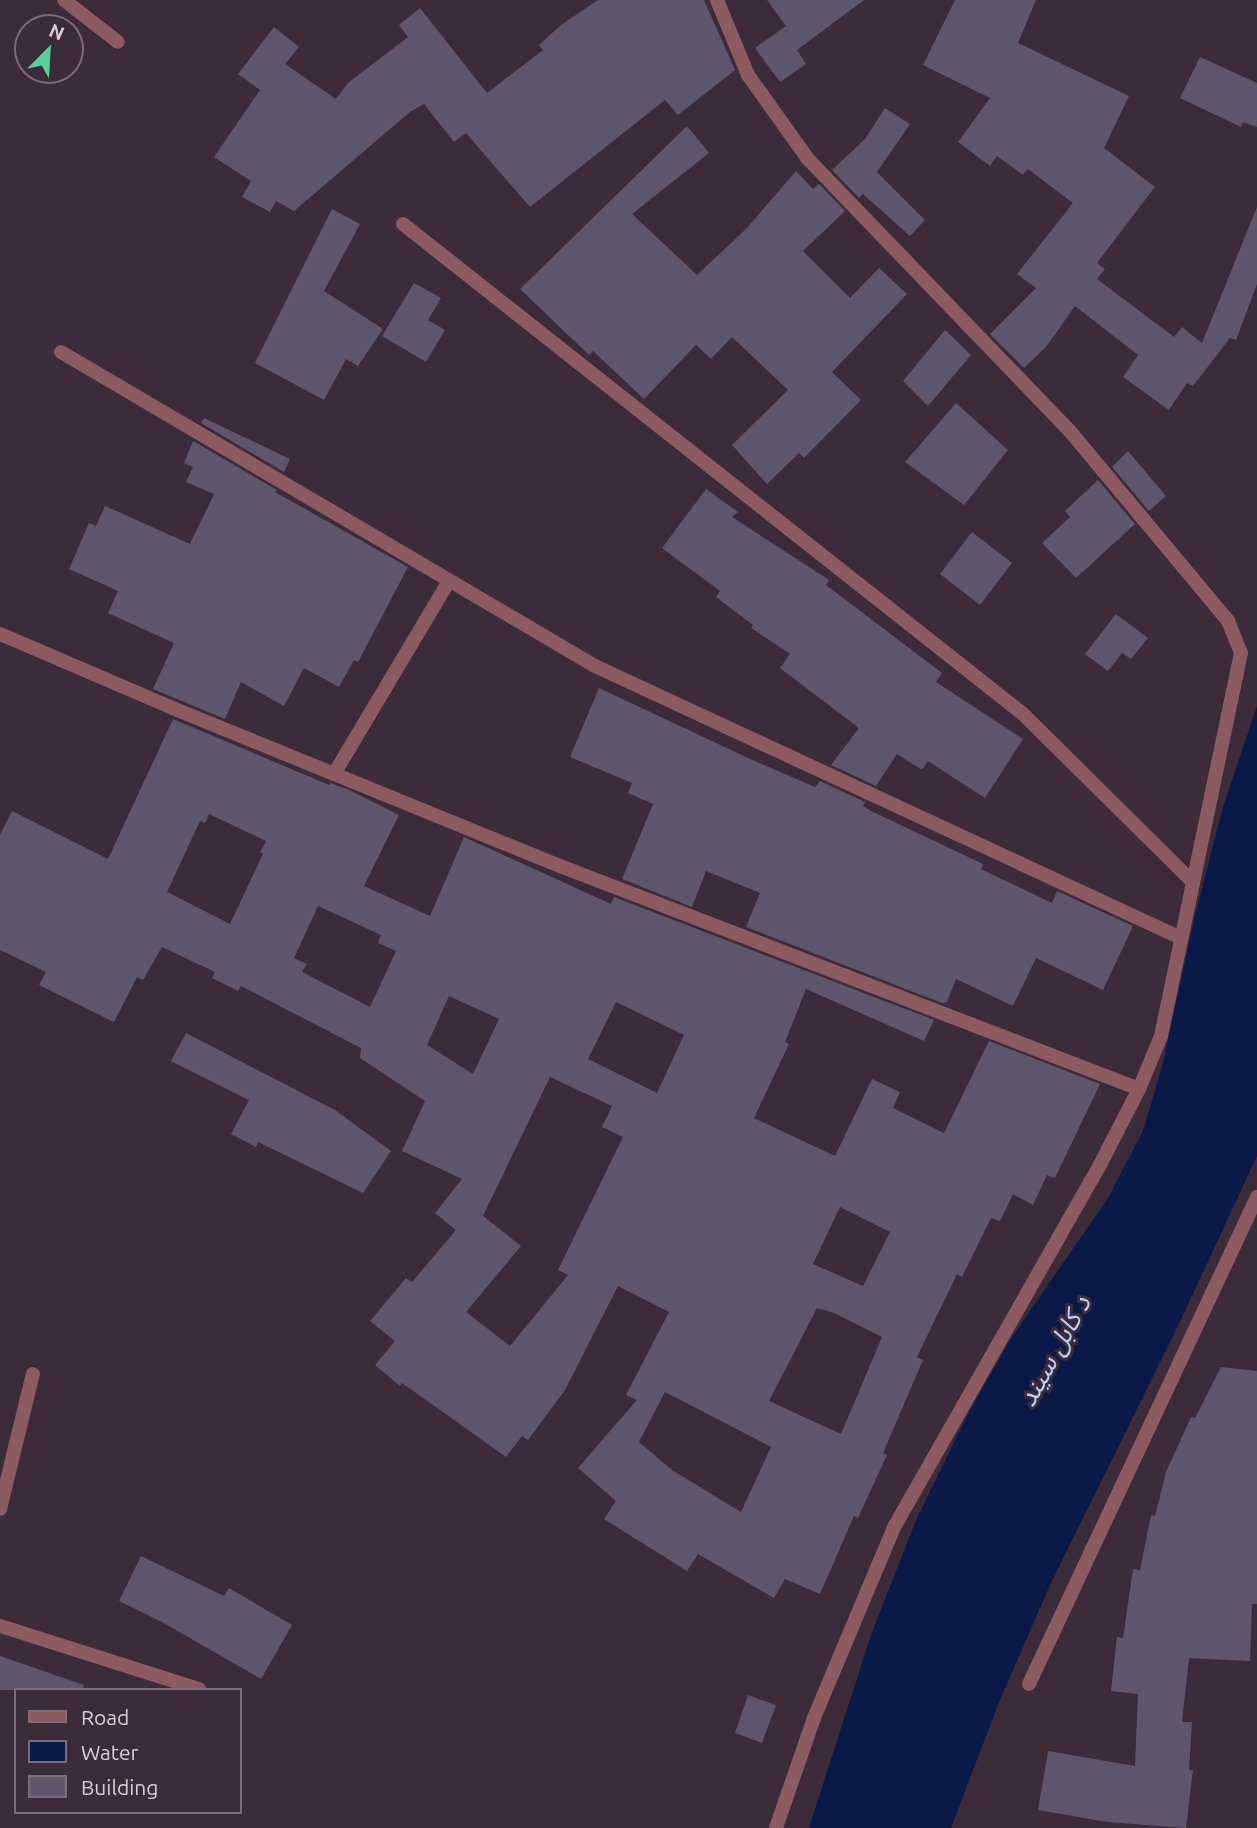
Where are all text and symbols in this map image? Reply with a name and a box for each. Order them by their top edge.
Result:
north arrow [14,14,84,84]
text: N [46,19,68,45]
water label: د کابل سيند [1011,1290,1097,1412]
legend [14,1688,242,1814]
text: Road [81,1705,129,1729]
text: Water [81,1740,139,1764]
text: Building [81,1775,158,1799]

